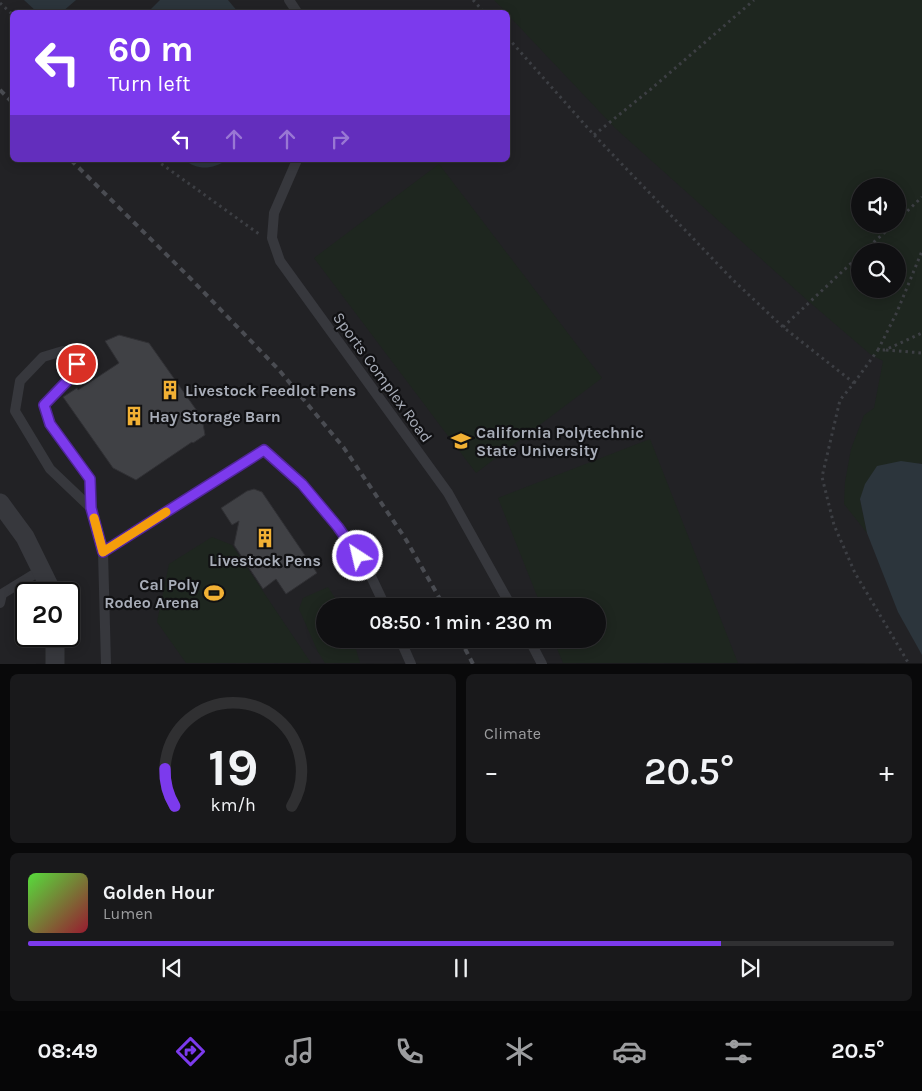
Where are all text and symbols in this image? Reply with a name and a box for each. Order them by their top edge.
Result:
text: 60 m [108,29,193,70]
icon: left [25,30,90,95]
text: Turn left [108,71,191,97]
icon: left [167,125,195,153]
icon: ahead [220,125,248,153]
icon: ahead [273,125,301,153]
icon: right [326,125,354,153]
map controls [851,178,906,298]
button: sound [851,178,906,233]
button: search [851,243,906,298]
street label: Sports Complex Road [329,309,436,446]
pin [56,343,98,385]
icon: arrive [63,350,91,378]
building icon: Livestock Feedlot Pens [159,379,181,401]
place label: Livestock Feedlot Pens [185,381,356,400]
building icon: Hay Storage Barn [123,405,145,427]
place label: Hay Storage Barn [149,407,281,426]
place label: California Polytechnic State University [476,423,644,460]
school or university icon: California Polytechnic State University [450,430,472,452]
building icon: Livestock Pens [254,527,276,549]
position arrow [331,529,383,581]
place label: Livestock Pens [209,551,321,570]
place label: Cal Poly Rodeo Arena [104,575,199,612]
speed limit sign: 20 [15,582,80,647]
sports icon: Cal Poly Rodeo Arena [203,582,225,604]
text: 08:50 · 1 min · 230 m [370,612,553,634]
text: Climate [484,724,541,743]
text: 19 [208,737,258,798]
text: 20.5° [644,749,734,794]
text: − [484,755,499,788]
text: + [879,755,894,788]
text: km/h [210,795,256,816]
text: Golden Hour [103,882,214,904]
text: Lumen [103,904,153,923]
icon: previous [158,954,186,982]
icon: pause [447,954,475,982]
icon: next [736,954,764,982]
icon: directions [173,1034,208,1069]
icon: music [282,1034,317,1069]
icon: phone [392,1034,427,1069]
icon: climate [502,1034,537,1069]
icon: car [612,1034,647,1069]
icon: filters [721,1034,756,1069]
text: 08:49 [37,1038,98,1064]
text: 20.5° [831,1038,885,1064]

